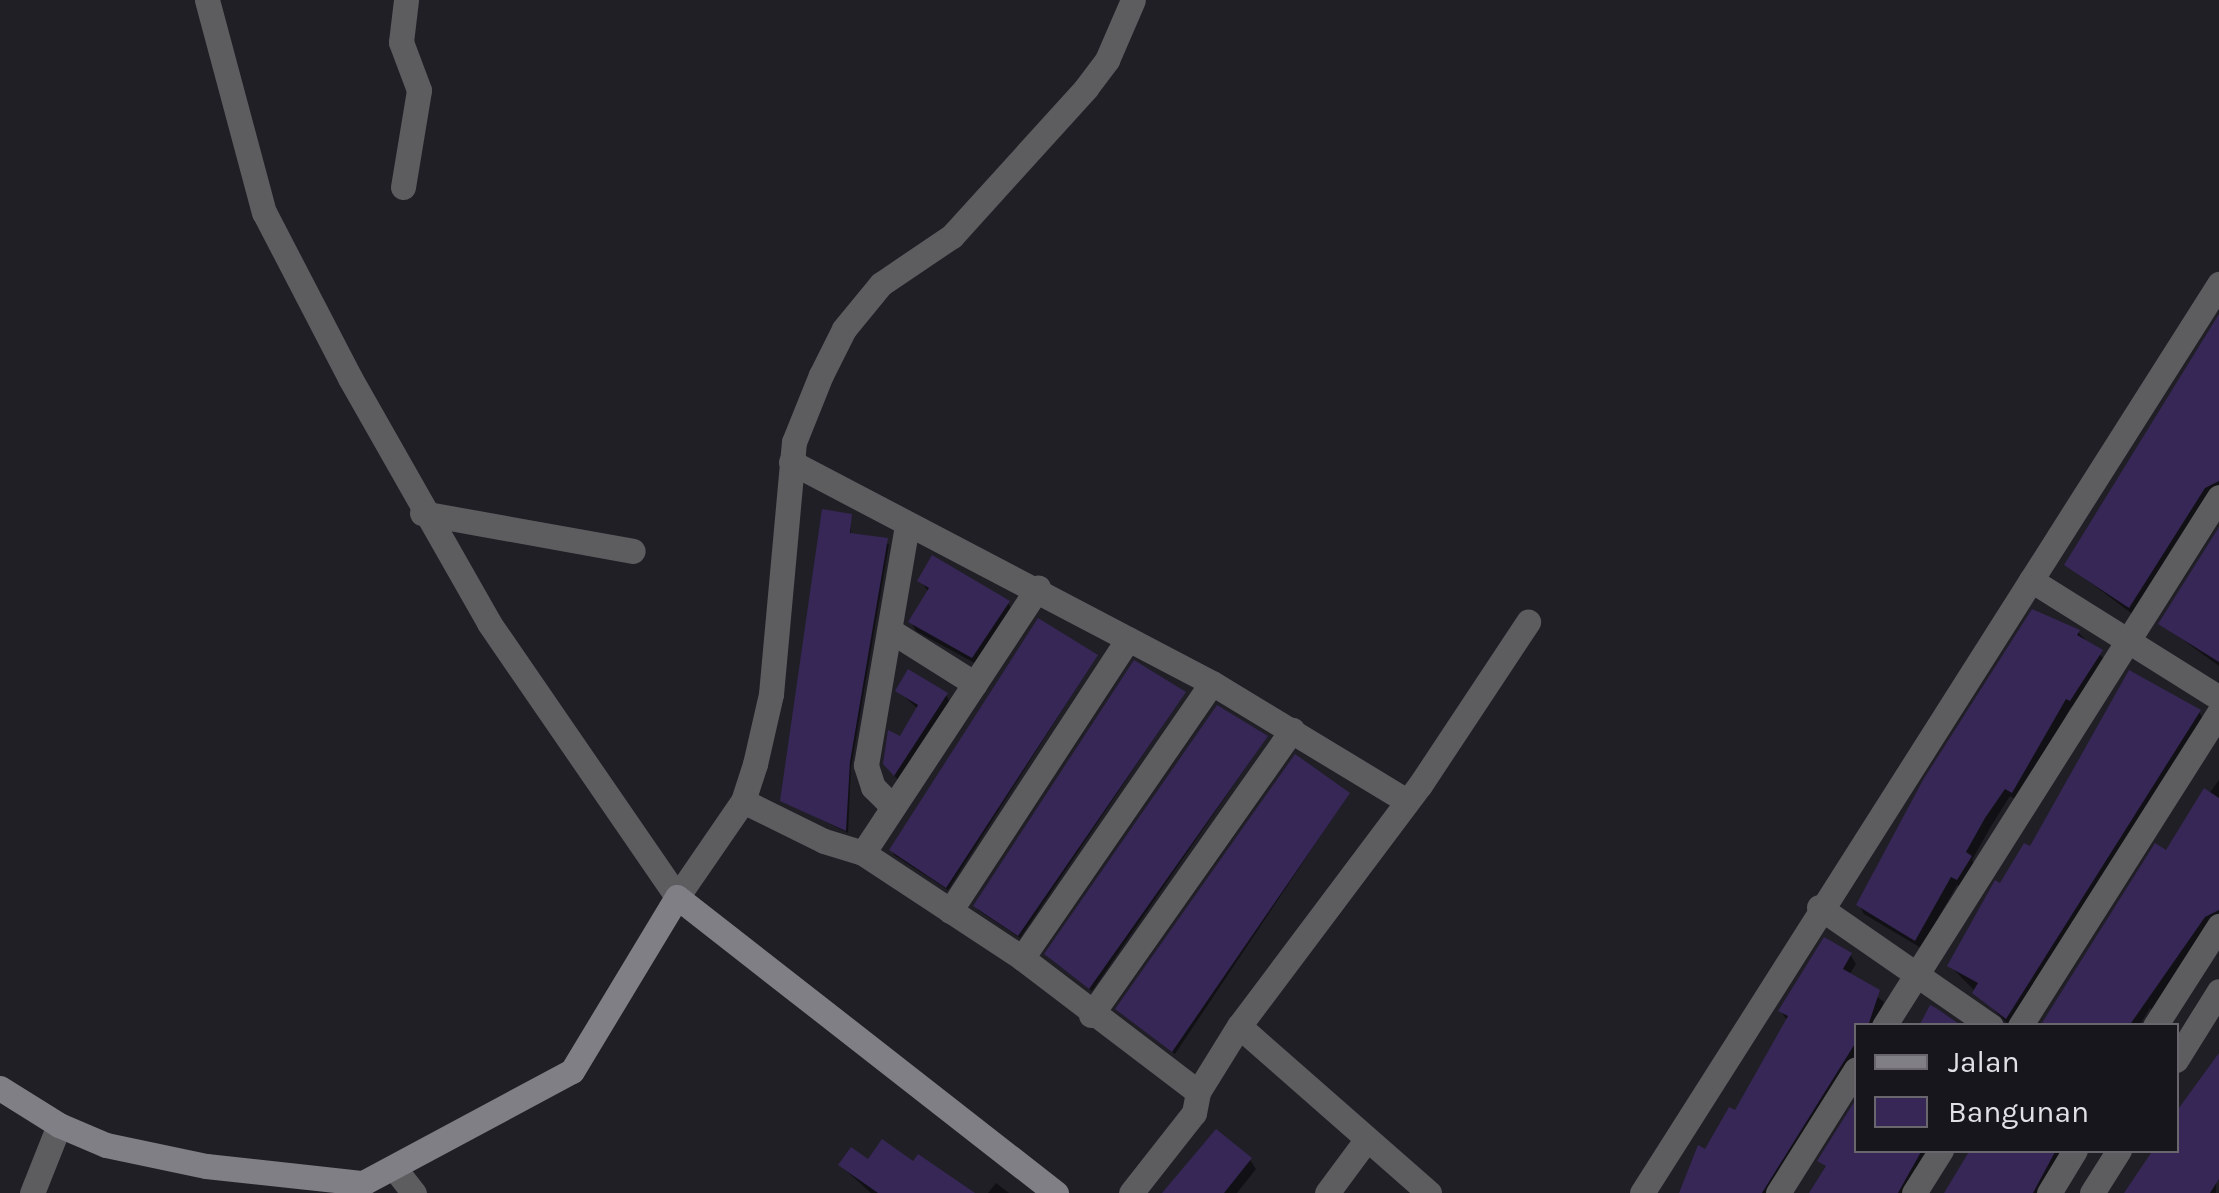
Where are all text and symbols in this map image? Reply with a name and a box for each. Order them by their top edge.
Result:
legend [1854,1023,2179,1153]
text: Jalan [1948,1044,2020,1080]
text: Bangunan [1948,1094,2089,1130]

